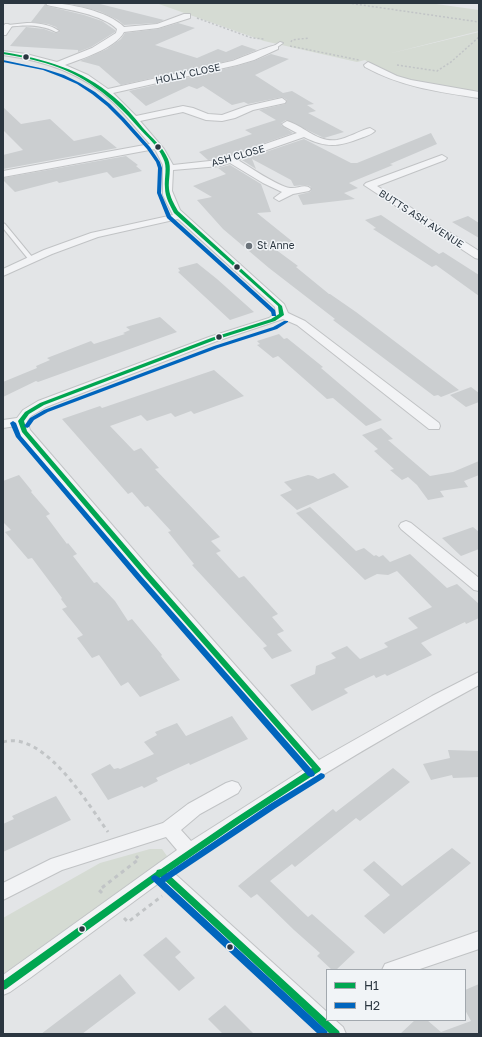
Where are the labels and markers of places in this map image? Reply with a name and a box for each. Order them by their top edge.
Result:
unlabelled marker [21,52,31,62]
unlabelled marker [153,142,163,152]
place label: St Anne [257,240,294,252]
marker: St Anne [244,241,254,251]
unlabelled marker [232,262,242,272]
unlabelled marker [214,332,224,342]
unlabelled marker [77,924,87,934]
unlabelled marker [225,942,235,952]

